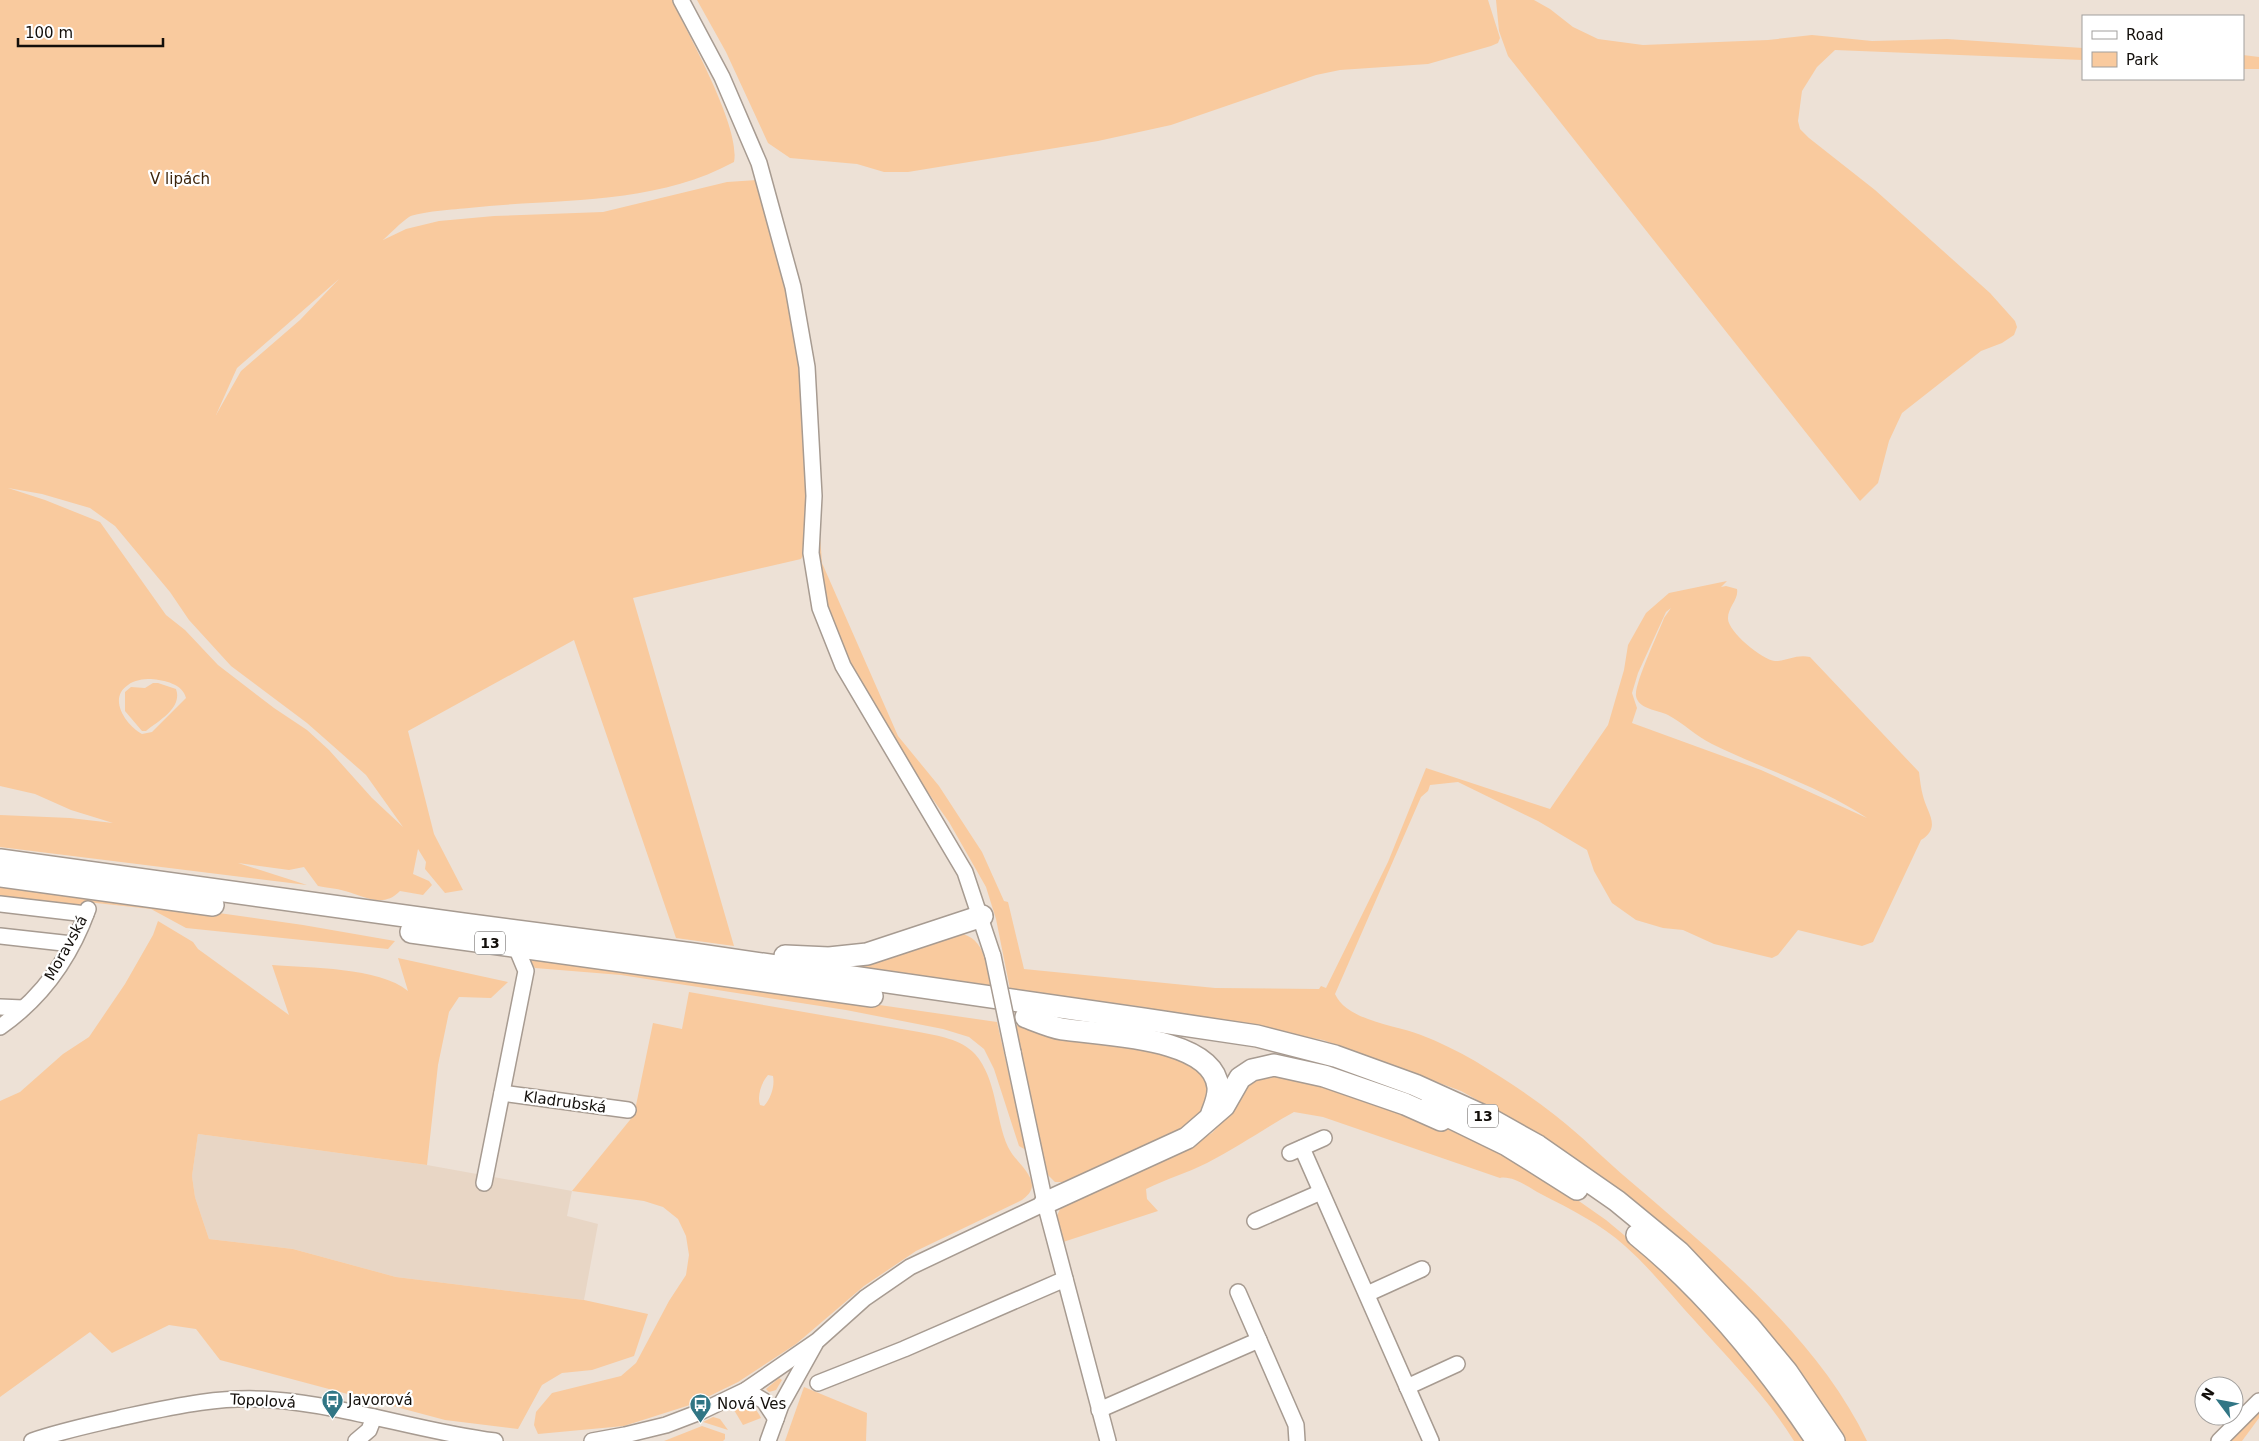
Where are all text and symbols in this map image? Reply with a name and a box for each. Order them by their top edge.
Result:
scale bar [18,15,162,47]
legend [2082,15,2244,80]
text: 100 m [25,24,73,42]
text: Road [2126,26,2164,44]
text: Park [2126,51,2159,69]
park label: V lipách [150,170,210,188]
street label: Moravská [41,912,91,984]
road number: 13 [475,931,505,954]
street label: Kladrubská [522,1087,608,1117]
road number: 13 [1468,1104,1498,1128]
north arrow [2194,1376,2244,1426]
text: N [2198,1385,2218,1403]
bus stop icon: Javorová [320,1388,344,1419]
street label: Topolová [229,1390,296,1412]
place label: Javorová [347,1391,413,1409]
bus stop icon: Nová Ves [689,1392,713,1423]
place label: Nová Ves [717,1395,787,1413]

